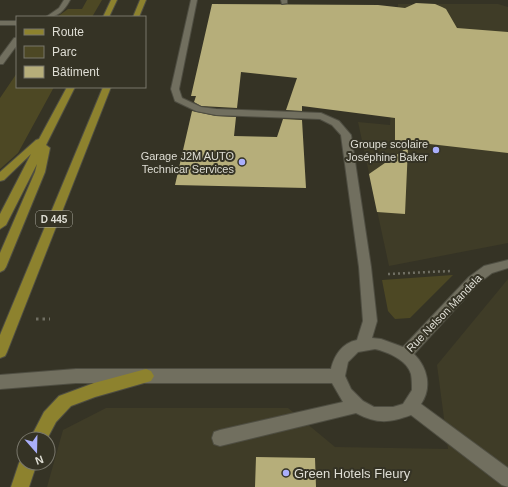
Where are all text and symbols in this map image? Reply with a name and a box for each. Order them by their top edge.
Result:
legend [16,16,146,88]
text: Route [52,25,84,39]
text: Parc [52,45,77,59]
text: Bâtiment [52,65,100,79]
place label: Groupe scolaire Joséphine Baker [346,138,428,163]
marker: Groupe scolaire Joséphine Baker [431,145,441,155]
place label: Garage J2M AUTO Technicar Services [141,150,234,175]
marker: Garage J2M AUTO Technicar Services [237,157,247,167]
road number: D 445 [36,211,72,227]
street label: Rue Nelson Mandela [404,271,485,354]
north arrow [16,431,56,471]
text: N [34,453,45,467]
place label: Green Hotels Fleury [294,466,411,481]
marker: Green Hotels Fleury [281,468,291,478]

